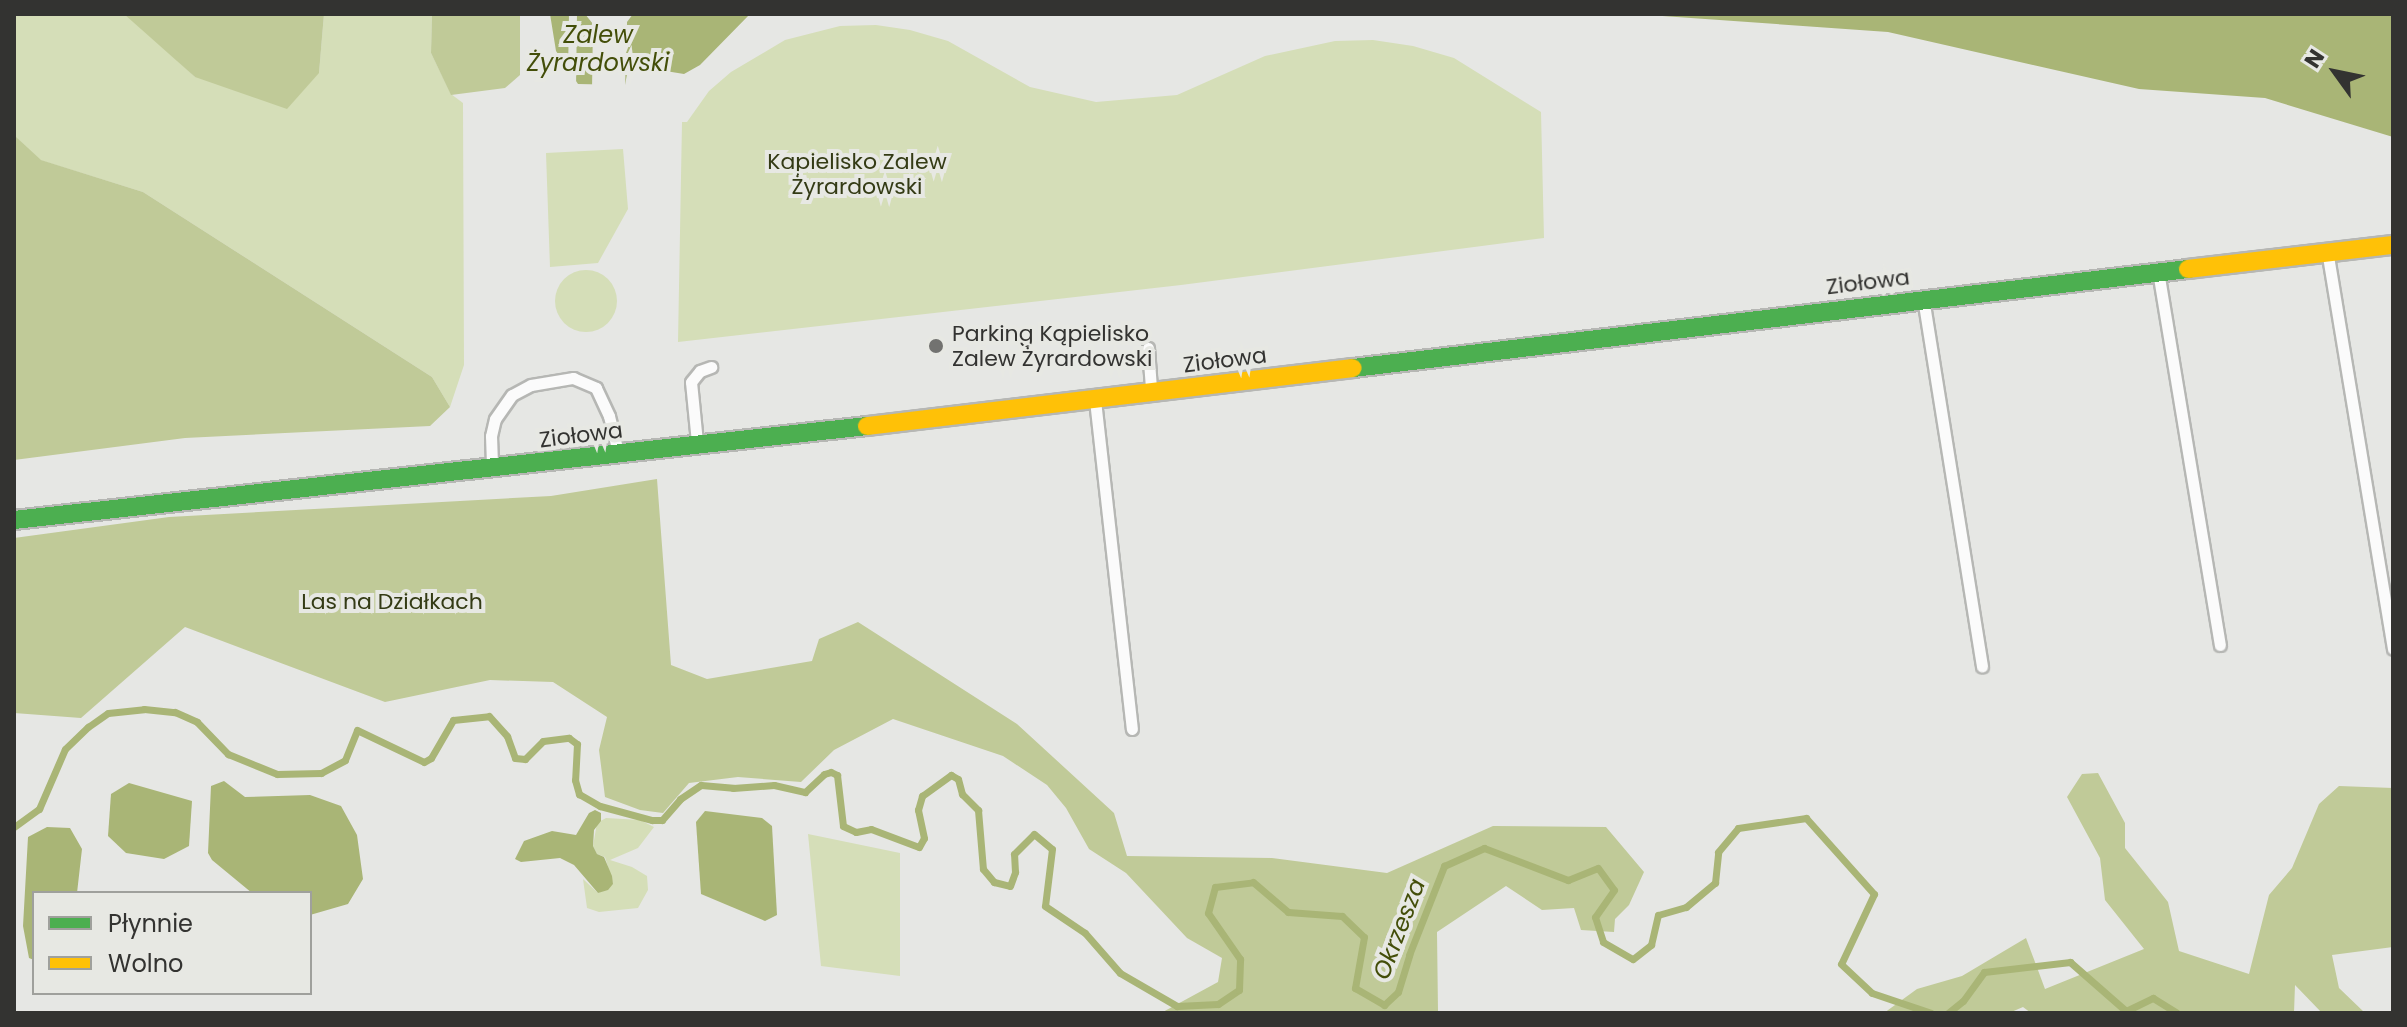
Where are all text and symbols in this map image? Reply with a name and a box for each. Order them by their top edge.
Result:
water label: Zalew Żyrardowski [527,21,669,77]
north arrow [2295,32,2375,112]
text: N [2297,43,2332,74]
park label: Kapielisko Zalew Żyrardowski [767,148,947,200]
street label: Ziołowa [1825,264,1911,300]
place label: Parking Kąpielisko Zalew Żyrardowski [952,320,1153,372]
marker: Parking Kąpielisko Zalew Żyrardowski [927,337,945,355]
street label: Ziołowa [1182,342,1268,378]
street label: Ziołowa [538,417,624,453]
park label: Las na Działkach [301,589,483,615]
water label: Okrzesza [1367,875,1431,983]
legend [32,891,312,995]
text: Płynnie [108,907,193,940]
text: Wolno [108,947,183,980]

